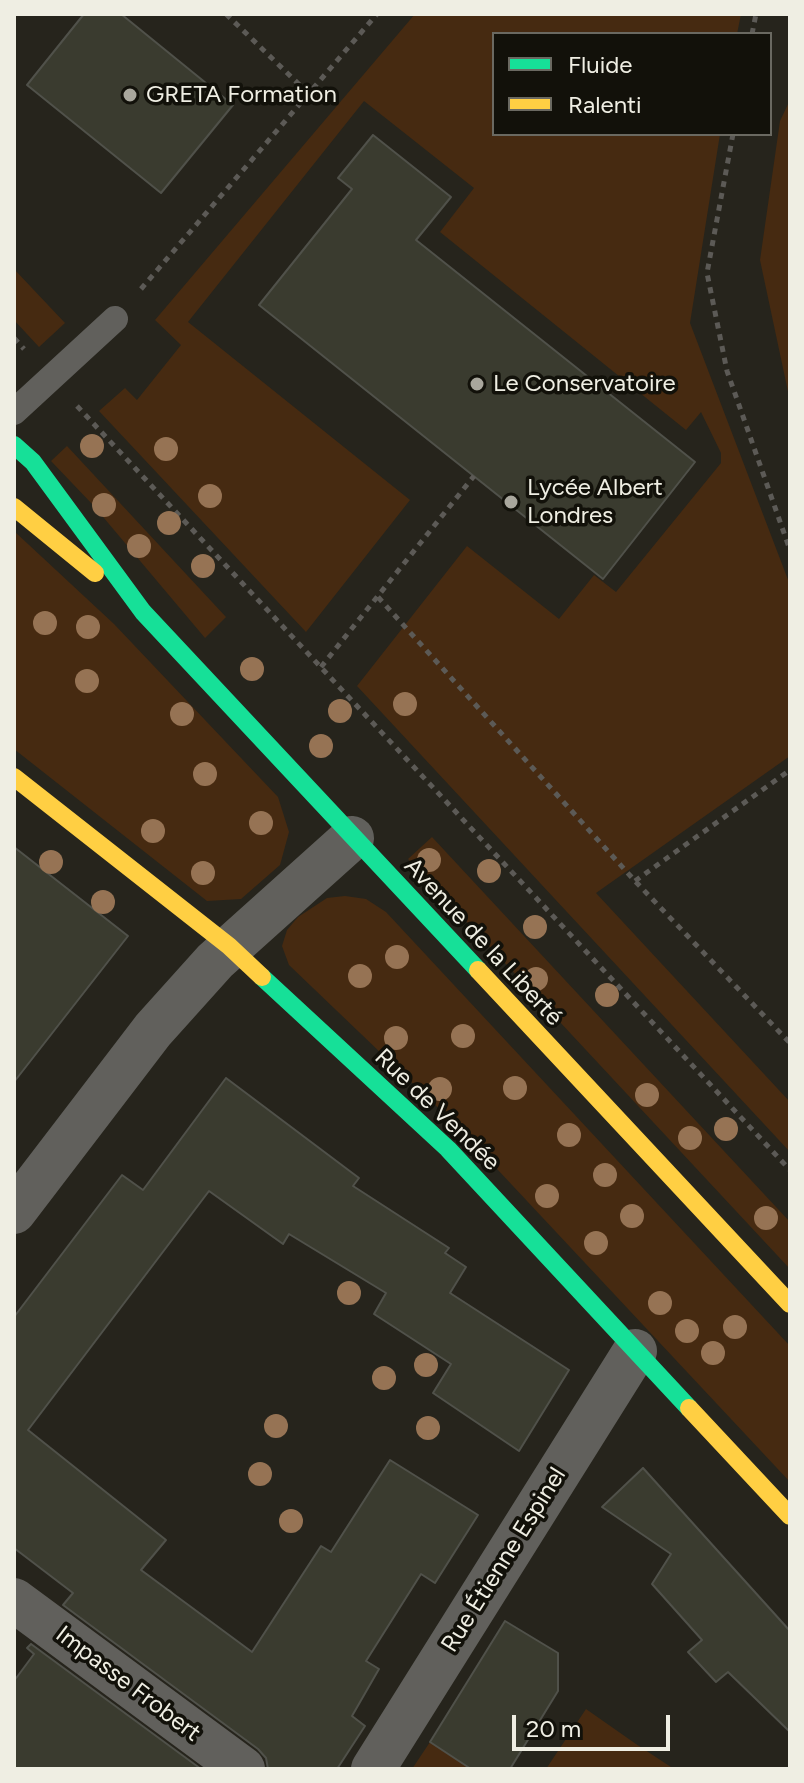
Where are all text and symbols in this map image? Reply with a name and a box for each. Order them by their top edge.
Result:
legend [492,32,772,136]
text: Fluide [568,50,632,79]
place label: GRETA Formation [146,81,337,109]
marker: GRETA Formation [121,86,139,104]
text: Ralenti [568,90,642,119]
place label: Le Conservatoire [493,370,676,398]
marker: Le Conservatoire [468,375,486,393]
place label: Lycée Albert Londres [527,474,663,530]
marker: Lycée Albert Londres [502,493,520,511]
street label: Avenue de la Liberté [398,852,568,1032]
street label: Rue de Vendée [368,1043,506,1177]
street label: Rue Étienne Espinel [436,1462,572,1658]
street label: Impasse Frobert [50,1620,206,1748]
scale bar [516,1699,674,1749]
text: 20 m [526,1714,581,1743]

